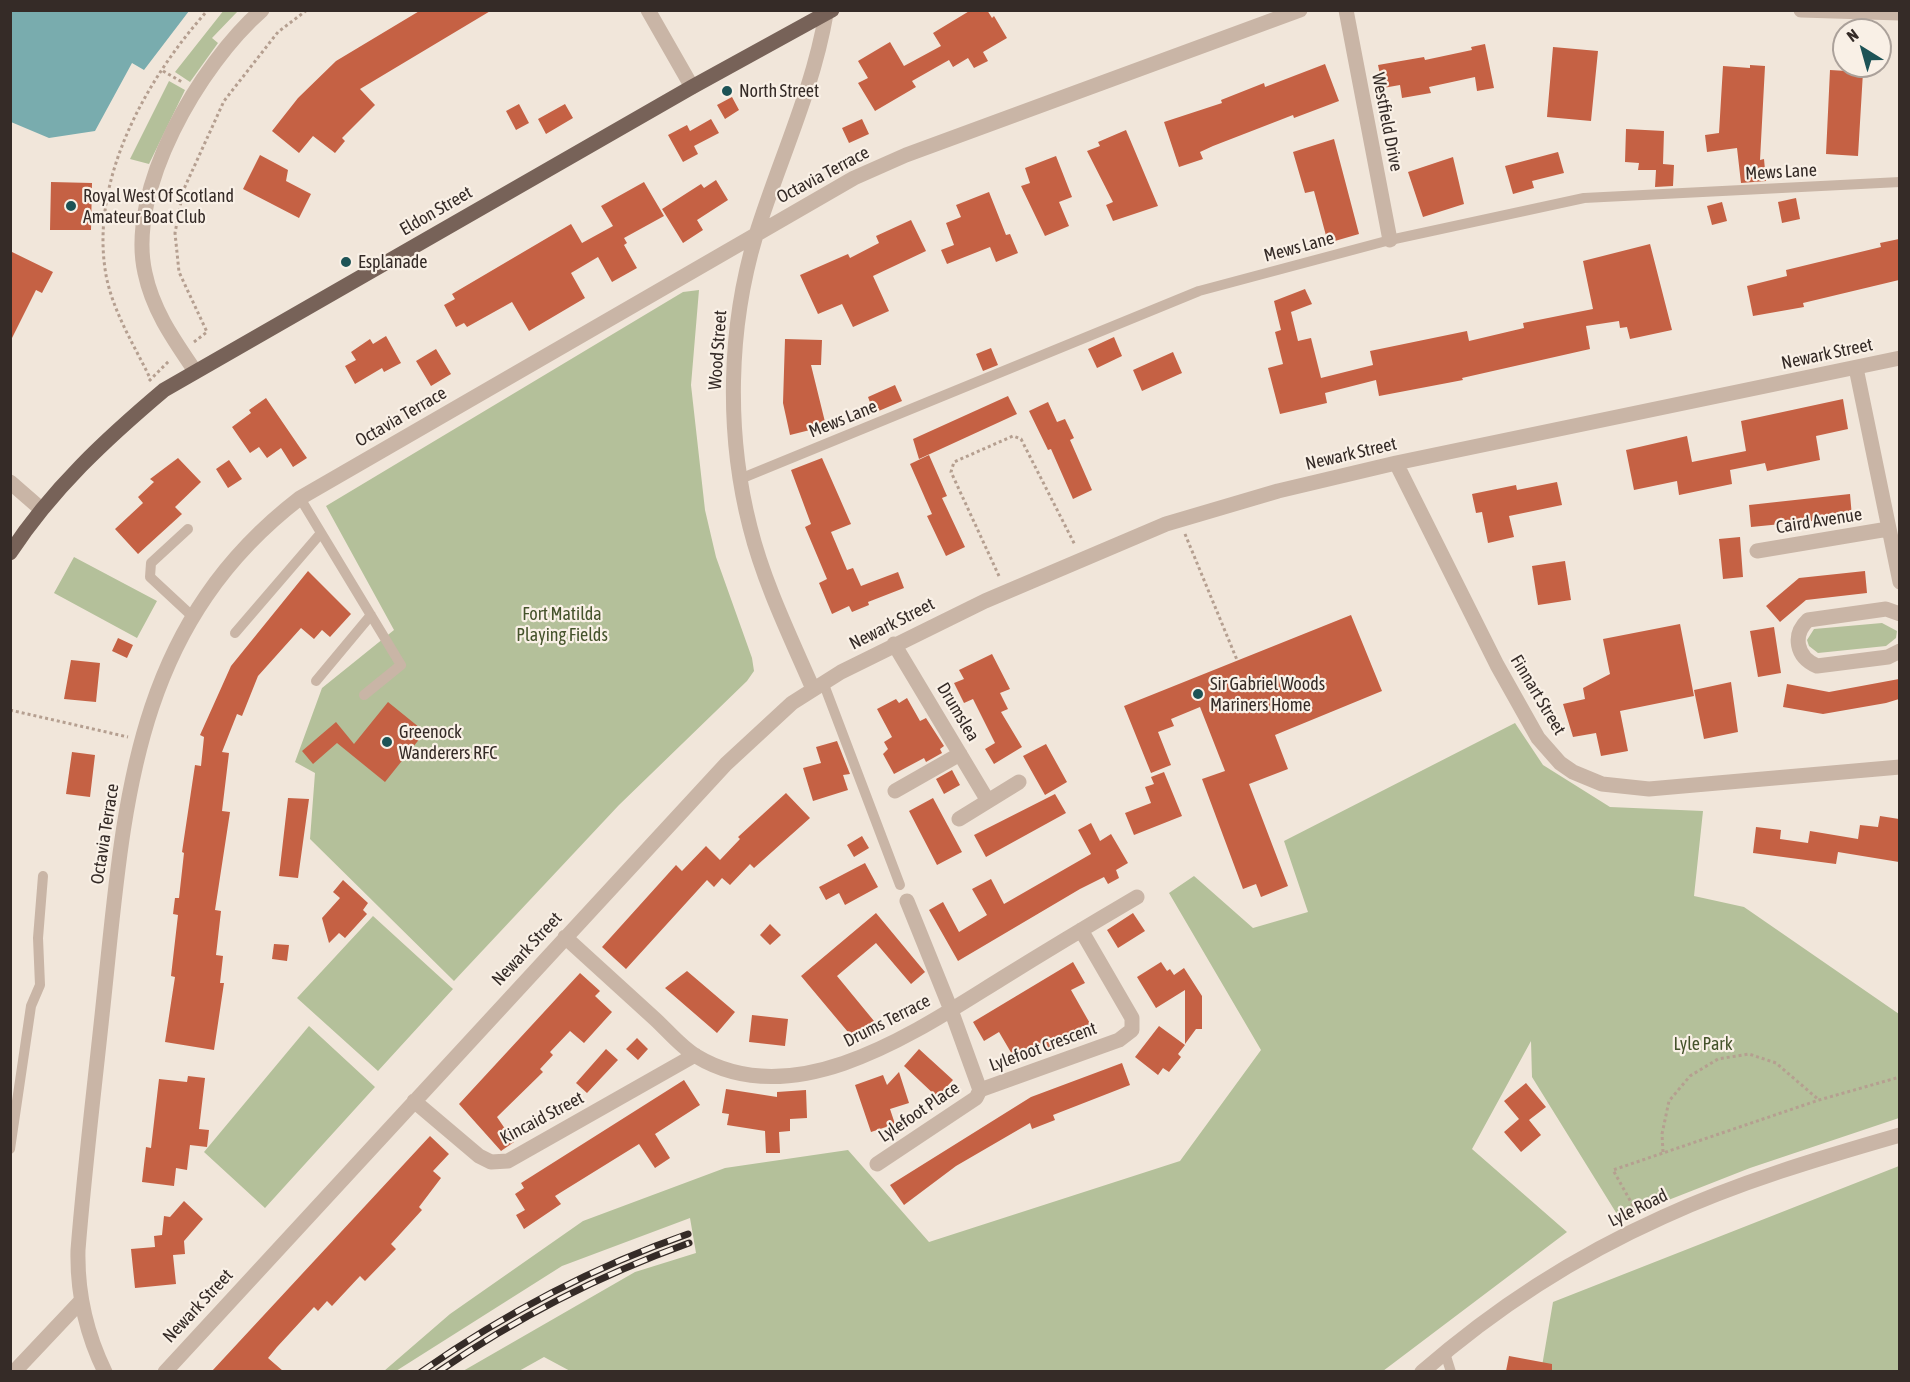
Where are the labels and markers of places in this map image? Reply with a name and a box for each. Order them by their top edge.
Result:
place label: North Street [739,80,819,102]
marker: North Street [720,84,734,98]
place label: Royal West Of Scotland Amateur Boat Club [83,185,234,228]
marker: Royal West Of Scotland Amateur Boat Club [64,199,78,213]
place label: Esplanade [358,251,427,273]
marker: Esplanade [339,255,353,269]
place label: Sir Gabriel Woods Mariners Home [1210,673,1325,716]
marker: Sir Gabriel Woods Mariners Home [1191,687,1205,701]
place label: Greenock Wanderers RFC [399,721,497,764]
marker: Greenock Wanderers RFC [380,735,394,749]

